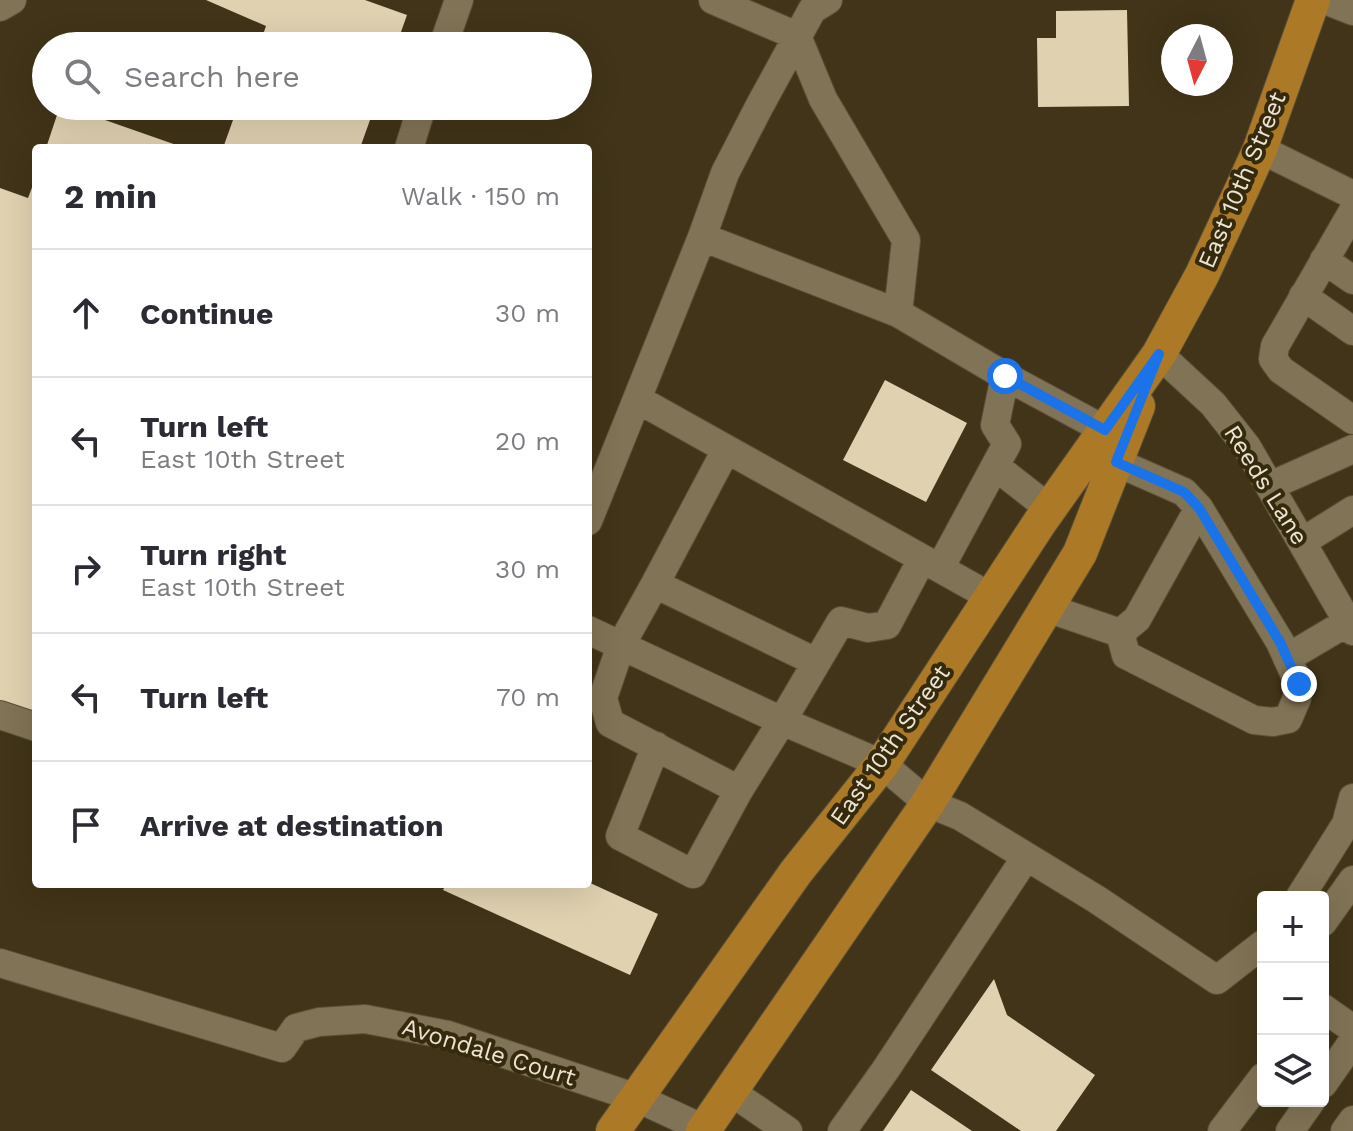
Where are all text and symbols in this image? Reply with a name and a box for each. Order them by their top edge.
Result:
north arrow [1161,24,1233,96]
search box [32,32,592,120]
icon: search [60,54,104,98]
text: Search here [124,59,300,94]
street label: East 10th Street [1192,88,1292,272]
text: 2 min [64,176,157,216]
text: Walk · 150 m [401,181,560,211]
icon: ahead [64,291,108,335]
text: Continue [140,296,273,331]
text: 30 m [495,298,560,328]
route start [987,358,1023,394]
text: Turn left [140,409,268,444]
icon: left [64,419,108,463]
street label: Reeds Lane [1218,420,1314,550]
text: 20 m [495,426,560,456]
text: East 10th Street [140,444,345,474]
text: Turn right [140,537,286,572]
icon: right [64,547,108,591]
text: 30 m [495,554,560,584]
text: East 10th Street [140,572,345,602]
street label: East 10th Street [824,660,956,830]
route end [1281,666,1317,702]
icon: left [64,675,108,719]
text: Turn left [140,680,268,715]
text: 70 m [496,682,560,712]
icon: arrive [64,803,108,847]
text: Arrive at destination [140,808,444,843]
map controls [1257,891,1329,1107]
button: + [1257,891,1329,963]
button: − [1257,963,1329,1035]
street label: Avondale Court [399,1012,579,1092]
button: layers [1257,1035,1329,1107]

